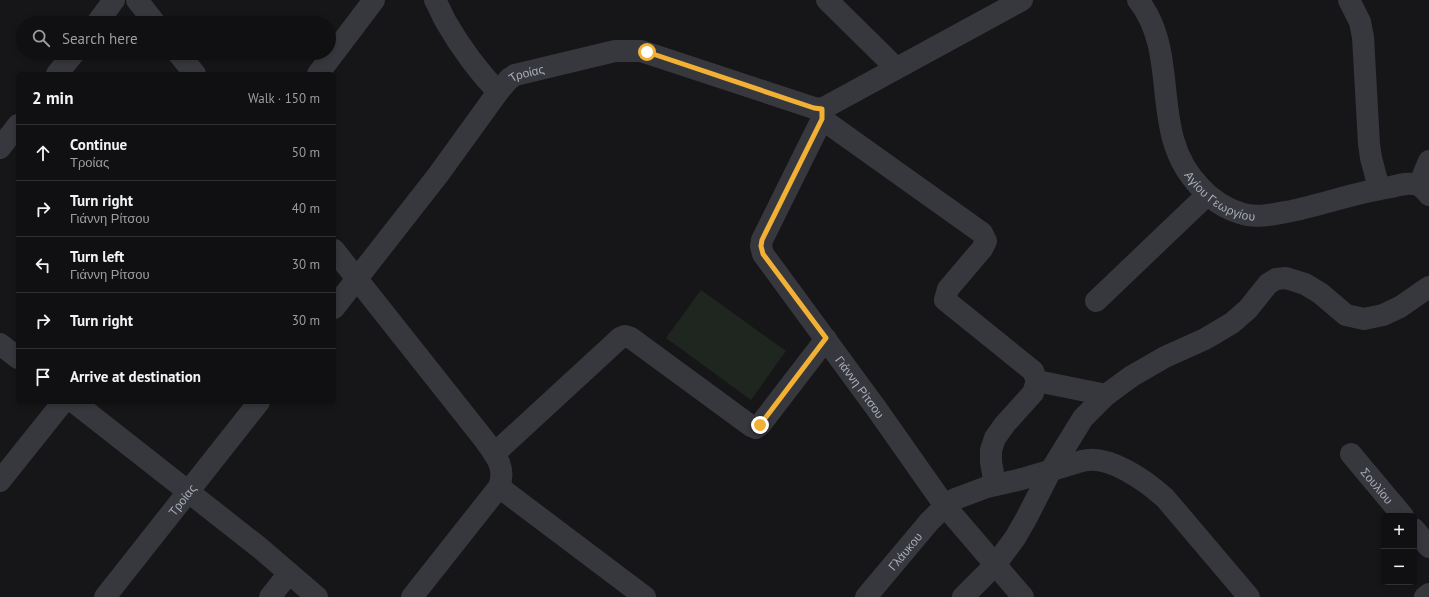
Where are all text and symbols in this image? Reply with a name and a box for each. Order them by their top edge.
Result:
search box [16,16,336,60]
icon: search [30,27,52,49]
text: Search here [62,29,138,48]
route start [638,43,656,61]
street label: Τροίας [505,61,546,85]
text: 2 min [32,87,73,109]
text: Walk · 150 m [248,90,320,107]
text: Continue [70,135,127,154]
icon: ahead [32,142,54,164]
text: 50 m [292,144,320,161]
text: Τροίας [70,154,109,171]
street label: Αγίου Γεωργίου [1182,168,1256,223]
text: Turn right [70,191,133,210]
icon: right [32,198,54,220]
text: 40 m [292,200,320,217]
text: Γιάννη Ρίτσου [70,210,150,227]
text: Turn left [70,247,124,266]
icon: left [32,254,54,276]
text: 30 m [292,256,320,273]
text: Γιάννη Ρίτσου [70,266,150,283]
icon: right [32,310,54,332]
text: Turn right [70,311,133,330]
text: 30 m [292,312,320,329]
street label: Γιάννη Ρίτσου [833,353,888,421]
icon: arrive [32,366,54,388]
text: Arrive at destination [70,367,201,386]
route end [751,416,769,434]
street label: Σουλίου [1358,464,1397,507]
street label: Τροίας [165,481,199,519]
map controls [1381,513,1417,585]
button: + [1381,513,1417,549]
street label: Γλάυκου [884,529,925,573]
button: − [1381,549,1417,585]

